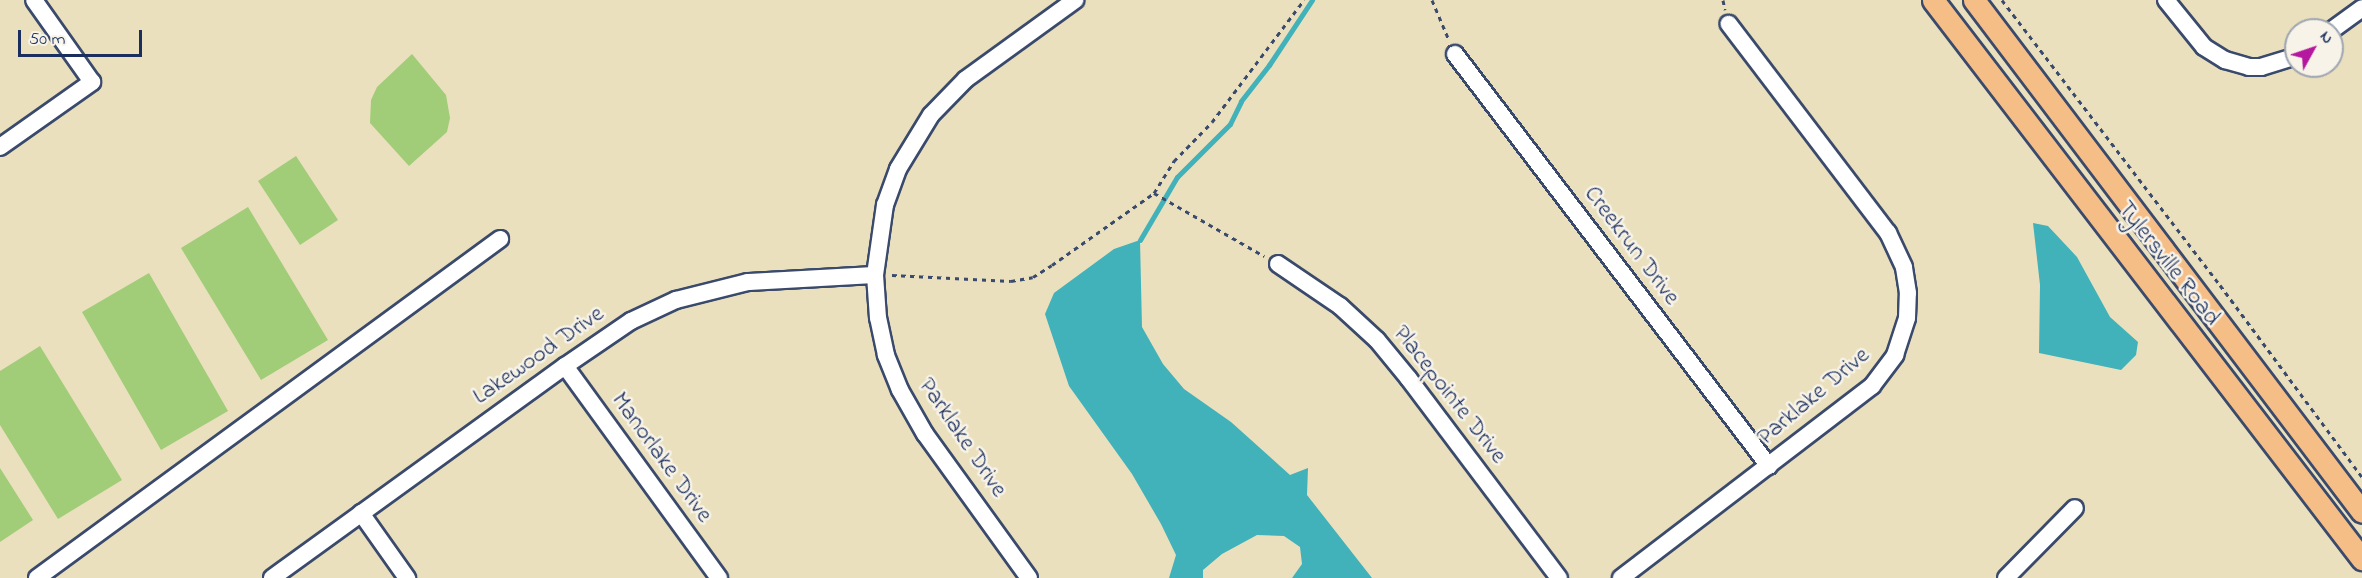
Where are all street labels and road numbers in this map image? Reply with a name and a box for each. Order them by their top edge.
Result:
street label: Creekrun Drive [1577,181,1685,311]
street label: Tylersville Road [2110,196,2226,332]
street label: Lakewood Drive [468,300,610,412]
street label: Placepointe Drive [1386,320,1512,470]
street label: Parklake Drive [1752,342,1876,452]
street label: Parklake Drive [912,373,1012,503]
street label: Manorlake Drive [604,387,718,529]

